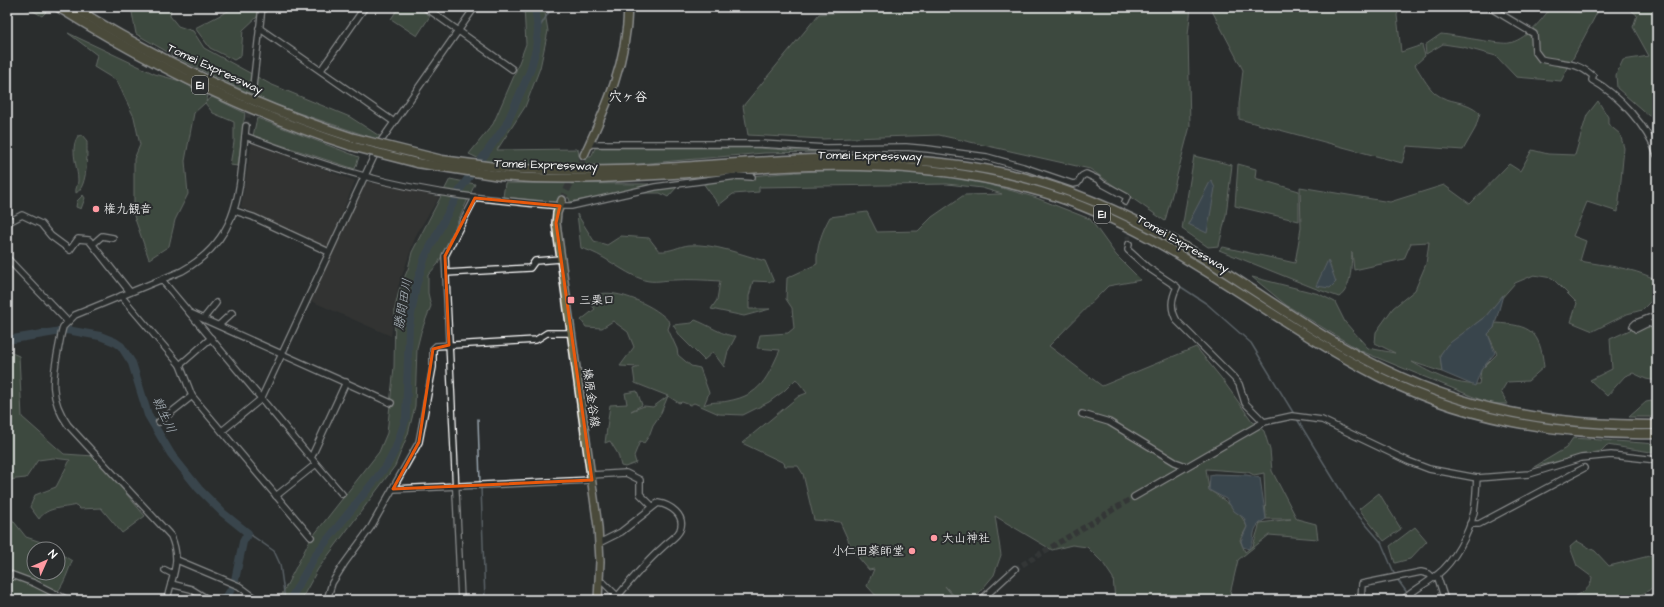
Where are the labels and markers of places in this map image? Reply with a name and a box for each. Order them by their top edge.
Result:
place label: 権九観音 [104,201,152,218]
marker: 権九観音 [91,204,101,214]
place label: 三栗口 [579,292,615,309]
marker: 三栗口 [566,295,576,305]
place label: 大山神社 [942,530,990,547]
marker: 大山神社 [929,533,939,543]
place label: 小仁田薬師堂 [832,543,904,560]
marker: 小仁田薬師堂 [907,546,917,556]

